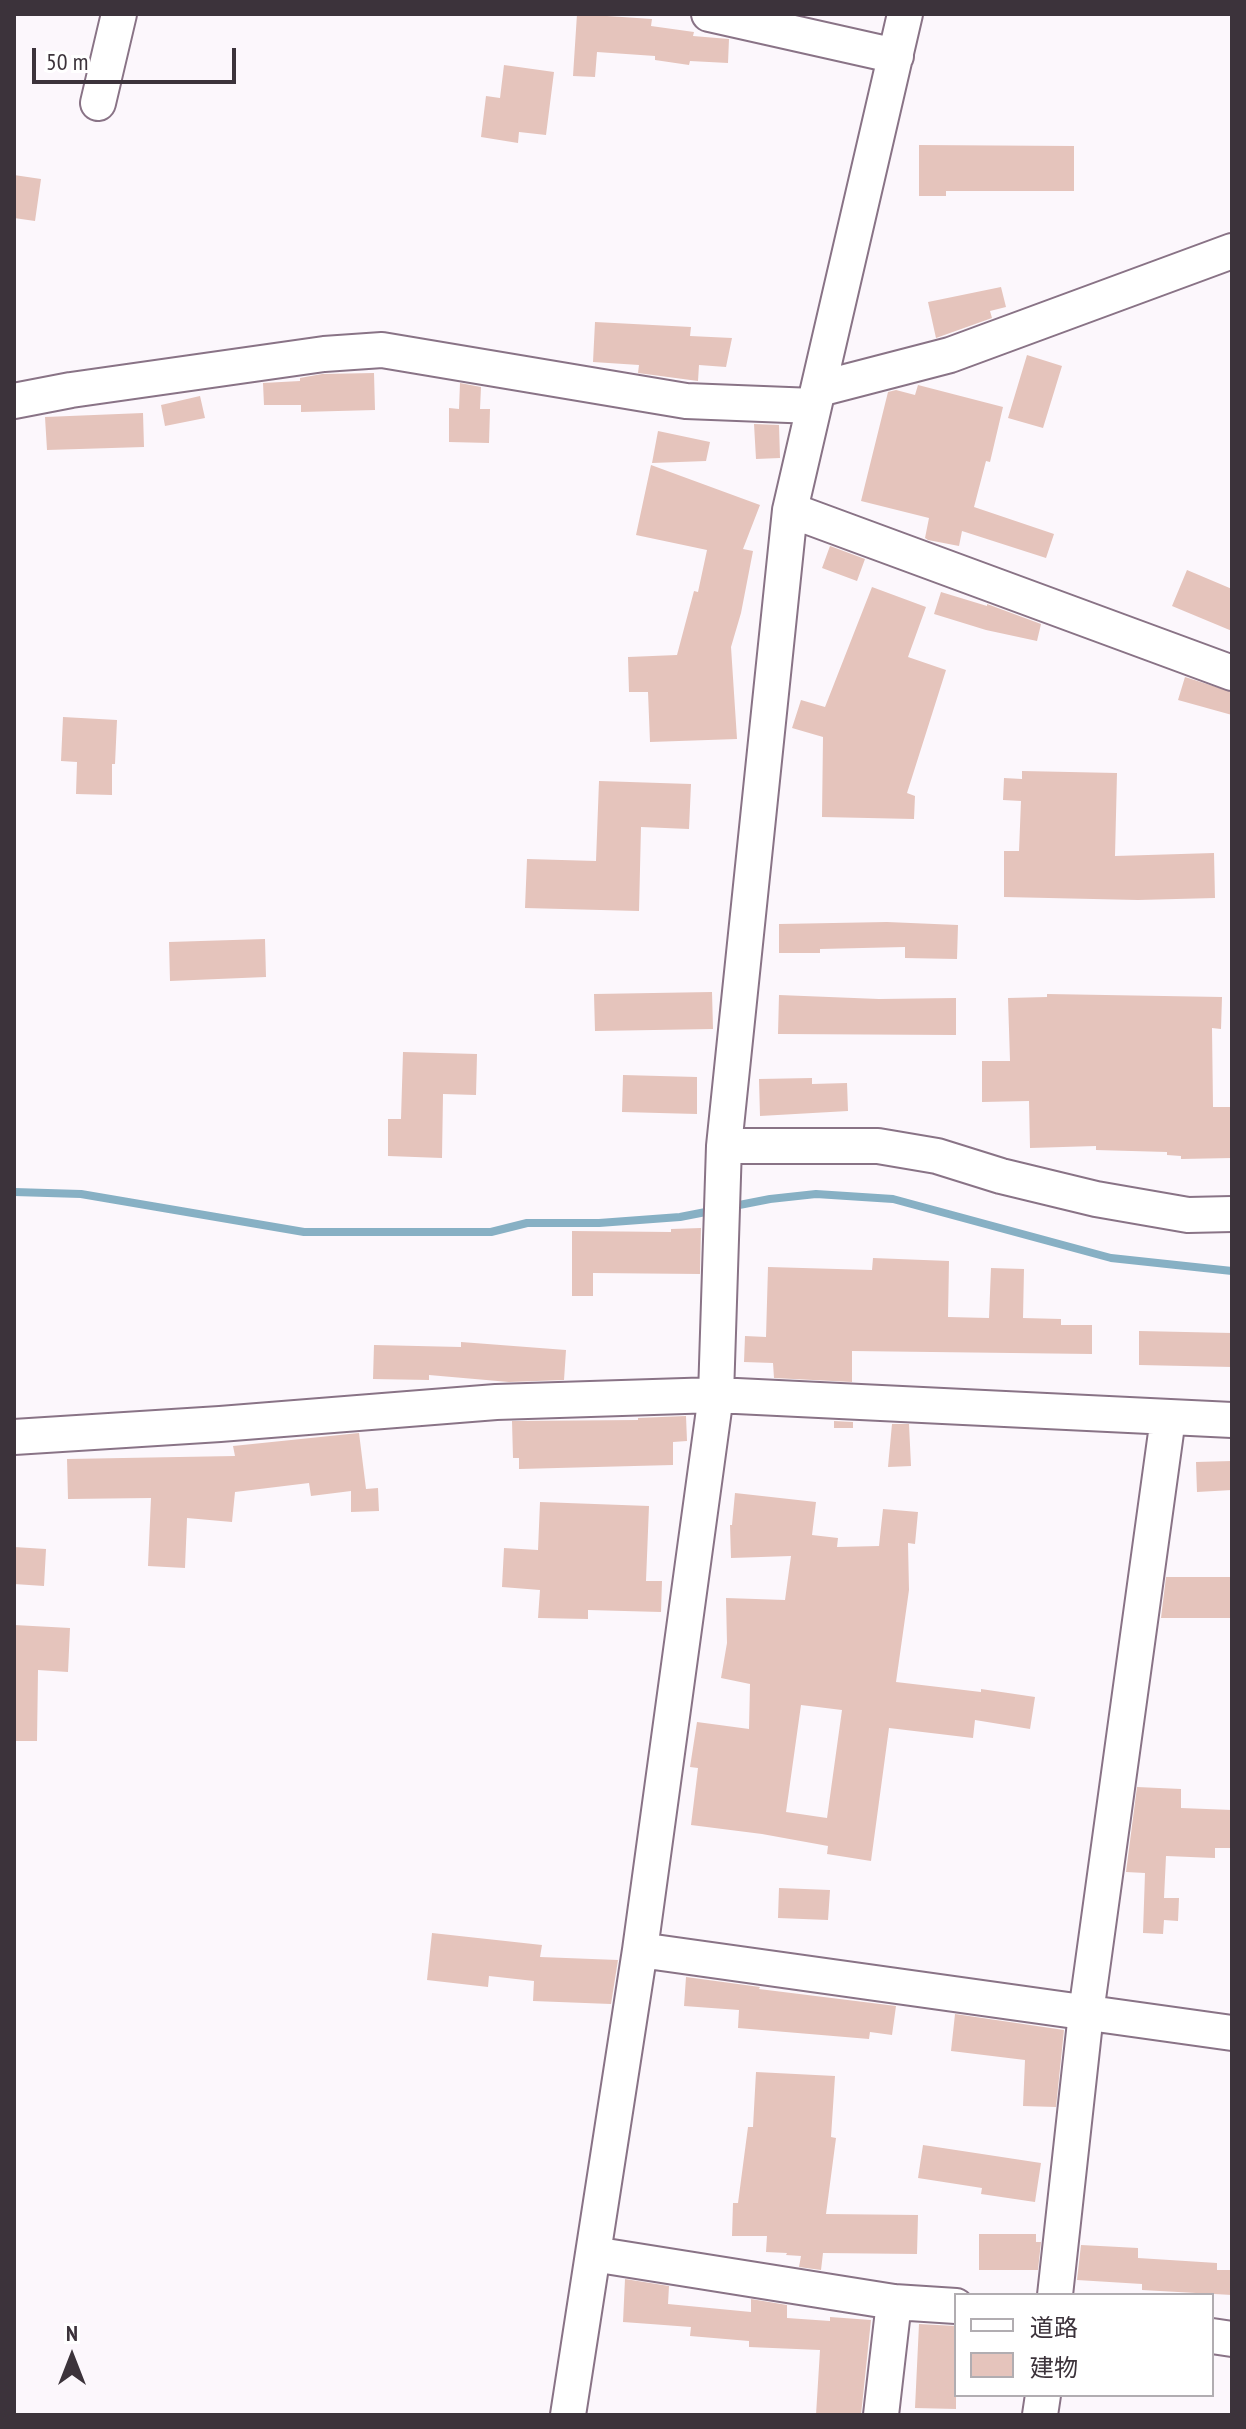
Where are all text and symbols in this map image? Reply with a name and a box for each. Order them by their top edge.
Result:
scale bar [36,32,240,82]
text: 50 m [46,46,88,77]
legend [954,2293,1214,2397]
text: 道路 [1030,2312,1078,2343]
north arrow [32,2317,112,2397]
text: N [66,2319,78,2347]
text: 建物 [1030,2352,1078,2383]

